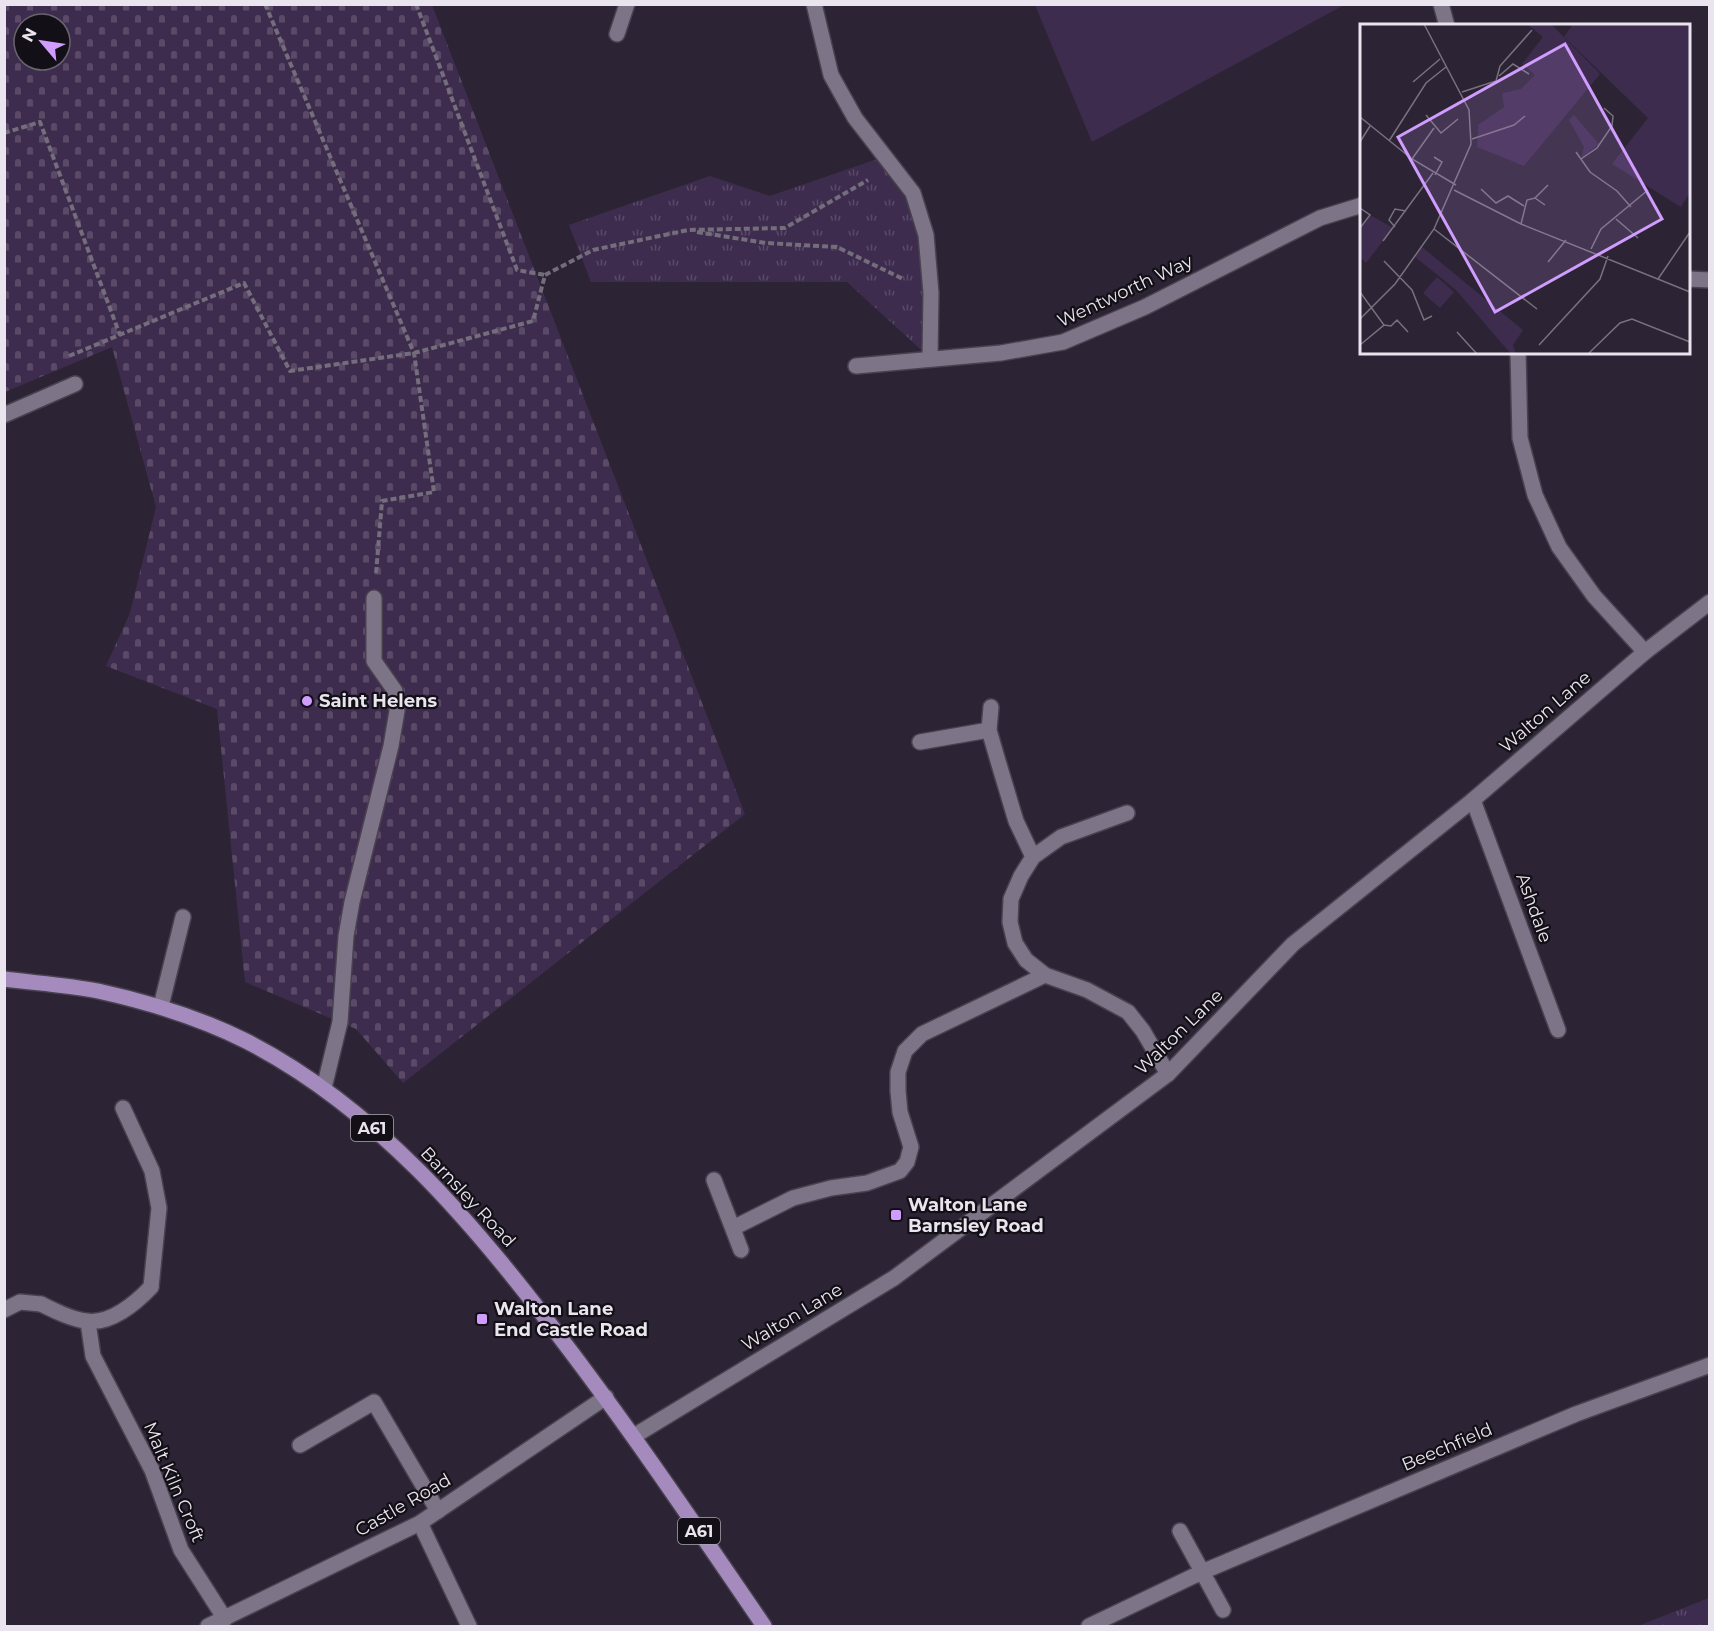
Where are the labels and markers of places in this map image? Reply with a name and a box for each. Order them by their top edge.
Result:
place label: Saint Helens [319,690,437,712]
marker: Saint Helens [300,694,314,708]
place label: Walton Lane Barnsley Road [908,1194,1044,1237]
marker: Walton Lane Barnsley Road [889,1208,903,1222]
place label: Walton Lane End Castle Road [494,1298,648,1341]
marker: Walton Lane End Castle Road [475,1312,489,1326]

